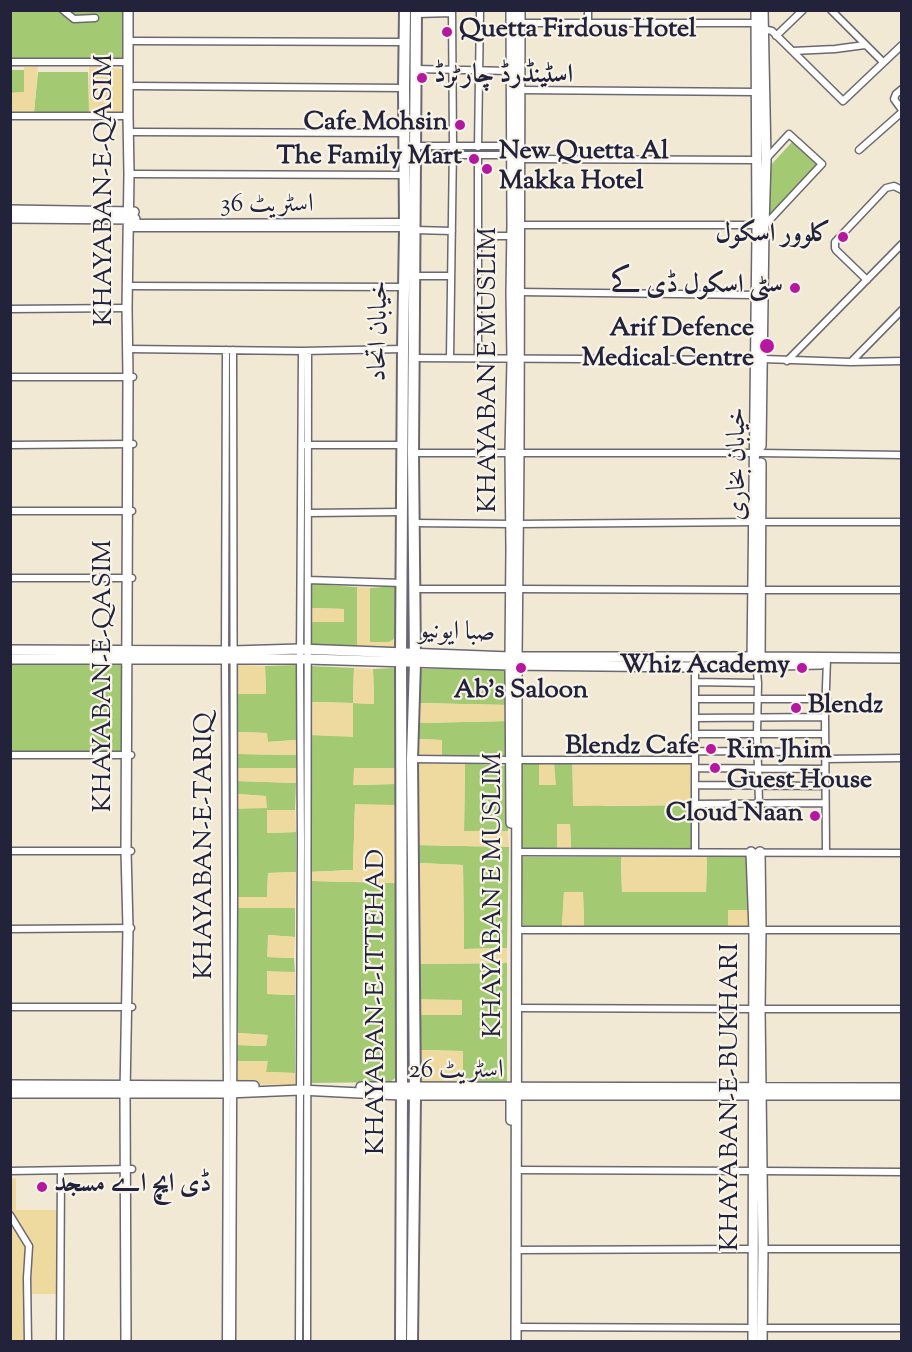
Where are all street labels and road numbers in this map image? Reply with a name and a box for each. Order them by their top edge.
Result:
street label: KHAYABAN-E-QASIM [91,54,123,326]
street label: اسٹریٹ 36 [220,191,314,223]
street label: KHAYABAN E MUSLIM [475,227,507,513]
street label: خیابان اتحاد [365,280,397,382]
street label: خیابان بخاری [724,407,756,521]
street label: KHAYABAN-E-QASIM [90,540,122,812]
street label: صبا ایونیو [418,617,496,651]
street label: KHAYABAN-E-TARIQ [191,713,223,979]
street label: KHAYABAN E MUSLIM [480,752,512,1038]
street label: KHAYABAN-E-ITTEHAD [363,849,395,1155]
street label: KHAYABAN-E-BUKHARI [717,943,749,1251]
street label: اسٹریٹ 26 [408,1057,504,1089]

